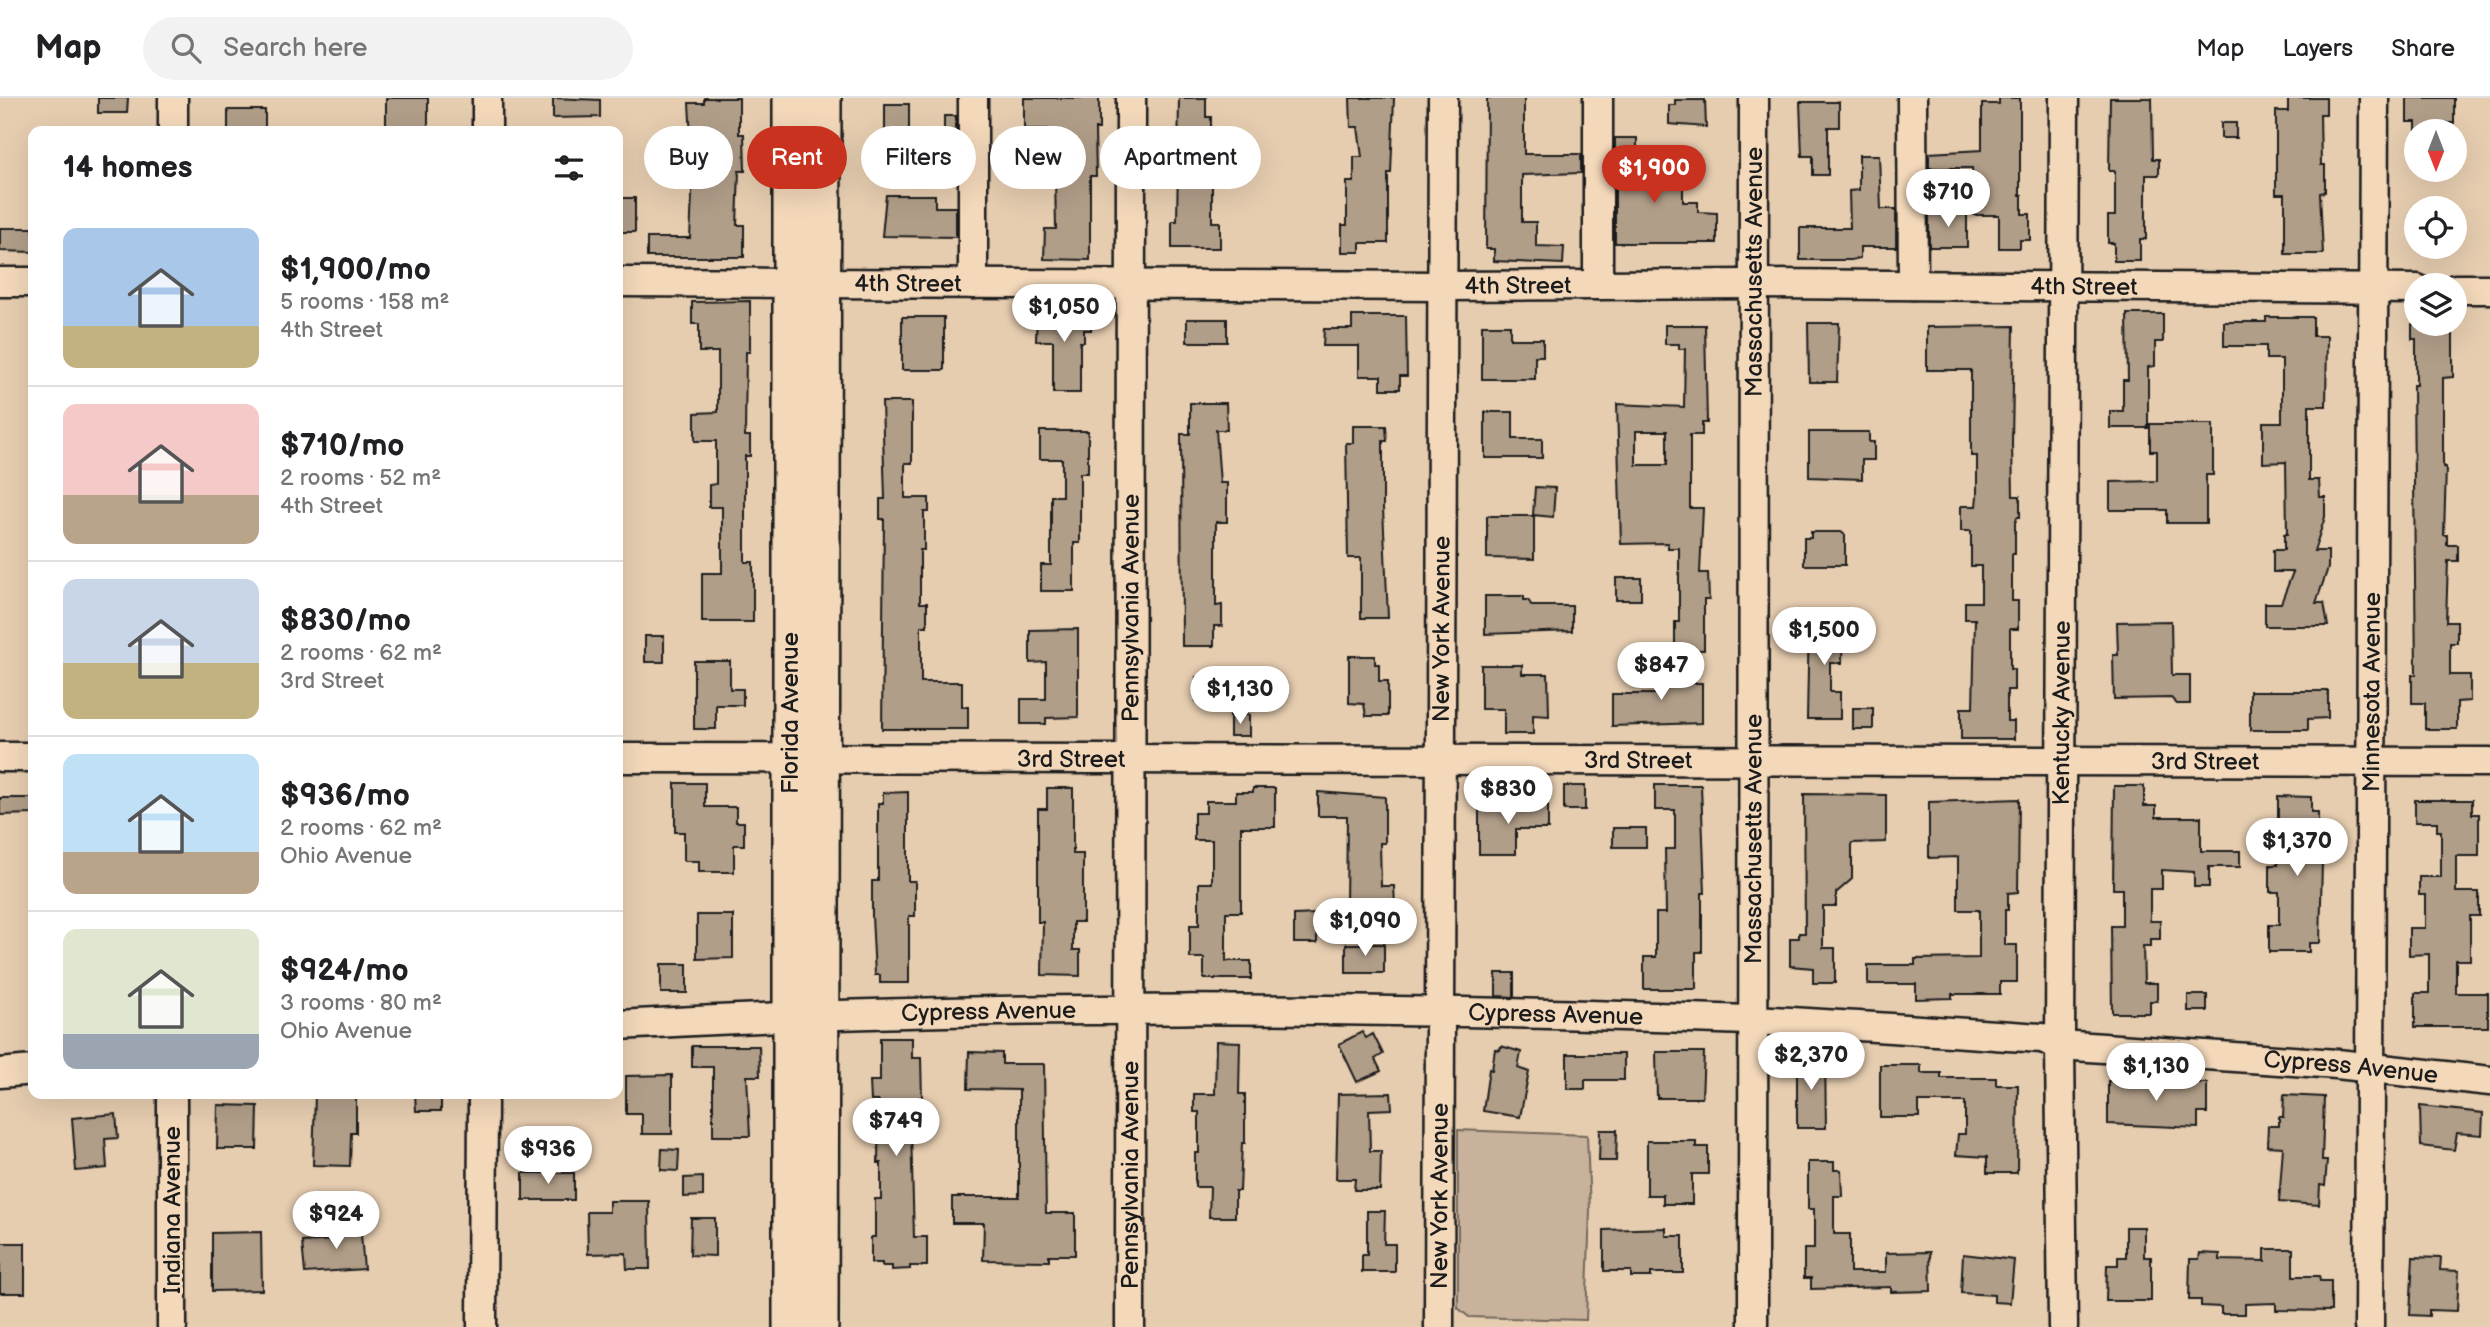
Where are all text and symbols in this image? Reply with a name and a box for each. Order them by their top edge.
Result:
search box [143,17,633,80]
text: Map [35,28,101,68]
icon: search [167,29,205,67]
text: Search here [223,33,367,64]
text: Map [2196,34,2244,63]
text: Layers [2282,34,2353,63]
text: Share [2391,34,2455,63]
north arrow [2404,119,2468,182]
map controls [2404,119,2467,336]
chip: Buy [644,126,733,189]
chip: Rent [747,126,847,189]
chip: Filters [861,126,976,189]
chip: New [990,126,1086,189]
chip: Apartment [1100,126,1261,189]
pin: $1,900 [1597,146,1711,205]
street label: Massachusetts Avenue [1740,147,1769,397]
icon: filters [550,149,588,187]
text: 14 homes [63,150,192,186]
text: $1,900 [1618,154,1690,182]
pin: $710 [1907,170,1989,229]
text: $710 [1922,178,1974,206]
button: locate [2404,196,2467,259]
text: $1,900/mo [280,252,431,288]
icon: home [119,256,203,340]
street label: 4th Street [854,269,962,299]
street label: 4th Street [1464,271,1572,301]
street label: 4th Street [2030,272,2138,302]
button: layers [2404,273,2467,336]
pin: $1,050 [1007,285,1121,344]
text: 5 rooms · 158 m² [280,288,449,316]
text: $1,050 [1028,293,1100,321]
text: 4th Street [280,316,383,344]
text: $710/mo [280,428,404,464]
icon: home [119,432,203,516]
text: 2 rooms · 52 m² [280,464,441,492]
text: 4th Street [280,492,383,520]
street label: Pennsylvania Avenue [1116,494,1146,722]
street label: New York Avenue [1427,536,1457,722]
street label: Minnesota Avenue [2357,592,2387,792]
text: $830/mo [280,603,411,639]
icon: home [119,607,203,691]
pin: $1,500 [1767,608,1881,667]
text: $1,500 [1788,616,1860,644]
street label: Kentucky Avenue [2047,620,2077,806]
street label: Florida Avenue [776,632,805,794]
text: 2 rooms · 62 m² [280,639,442,667]
pin: $847 [1620,642,1702,702]
text: $847 [1633,651,1689,679]
pin: $1,130 [1183,666,1297,726]
text: 3rd Street [280,667,384,695]
text: $1,130 [1206,675,1274,703]
street label: Massachusetts Avenue [1739,714,1768,964]
street label: 3rd Street [1017,745,1126,774]
street label: 3rd Street [1584,746,1693,775]
street label: 3rd Street [2151,747,2260,777]
pin: $830 [1467,766,1549,826]
text: $830 [1480,775,1536,803]
text: $936/mo [280,778,410,814]
icon: home [119,782,203,866]
text: 2 rooms · 62 m² [280,814,442,842]
pin: $1,370 [2240,818,2354,878]
text: $1,370 [2262,827,2332,855]
text: Ohio Avenue [280,842,412,870]
pin: $1,090 [1308,898,1422,958]
text: $1,090 [1329,907,1401,935]
text: $924/mo [280,953,409,989]
icon: home [119,957,203,1041]
text: 3 rooms · 80 m² [280,989,442,1017]
street label: Cypress Avenue [901,996,1076,1028]
street label: Cypress Avenue [1468,998,1644,1032]
text: Ohio Avenue [280,1017,412,1045]
pin: $2,370 [1754,1032,1868,1092]
text: $2,370 [1774,1041,1848,1069]
pin: $1,130 [2099,1044,2213,1103]
street label: Cypress Avenue [2263,1045,2440,1090]
text: $1,130 [2122,1052,2190,1080]
street label: Pennsylvania Avenue [1116,1061,1145,1289]
pin: $749 [855,1098,937,1158]
street label: New York Avenue [1425,1103,1455,1289]
text: $749 [869,1107,923,1135]
street label: Indiana Avenue [158,1126,187,1294]
pin: $936 [507,1126,589,1186]
text: $936 [520,1135,576,1163]
pin: $924 [295,1192,377,1251]
text: $924 [308,1200,364,1228]

